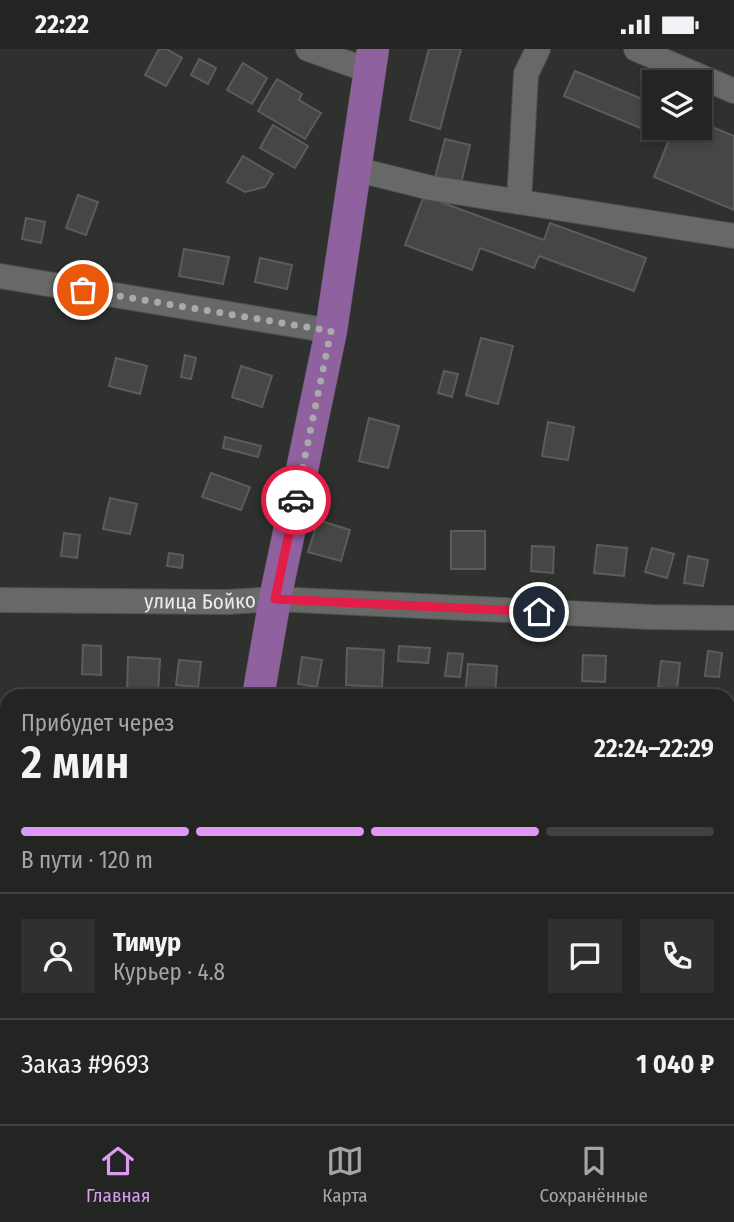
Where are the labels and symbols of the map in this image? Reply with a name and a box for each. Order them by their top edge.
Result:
pin [53,260,113,320]
courier [261,465,331,535]
pin [509,582,569,642]
street label: улица Бойко [144,587,257,615]

